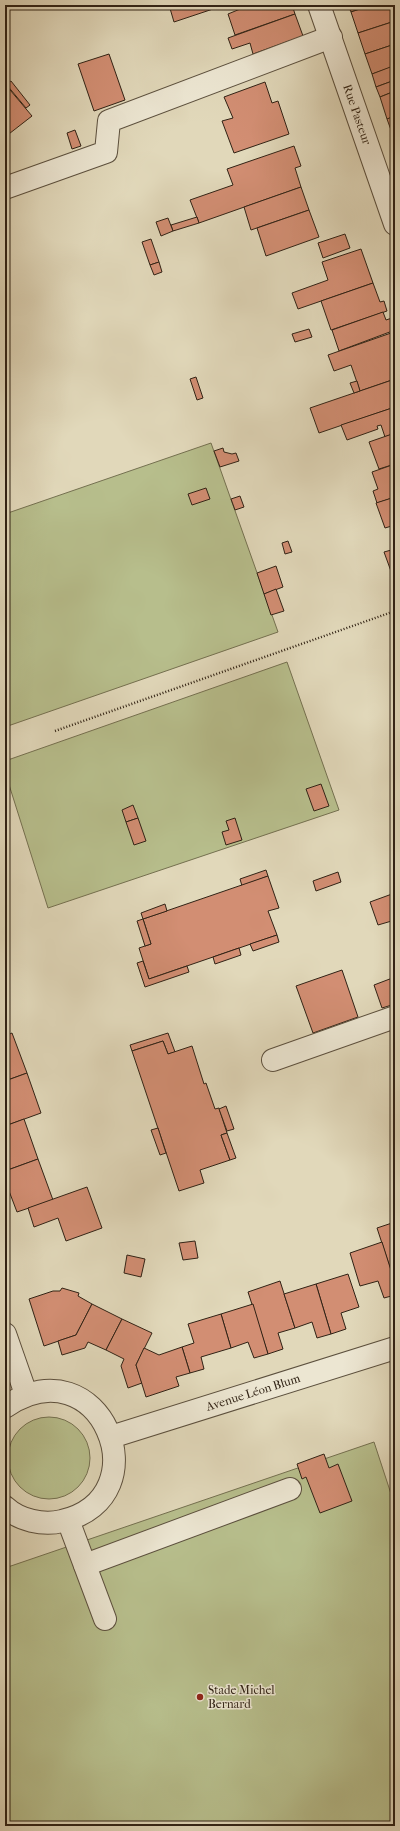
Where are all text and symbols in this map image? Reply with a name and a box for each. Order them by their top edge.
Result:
street label: Rue Pasteur [340,83,374,147]
street label: Avenue Léon Blum [203,1371,302,1414]
place label: Stade Michel Bernard [208,1683,275,1711]
marker: Stade Michel Bernard [195,1692,205,1702]

